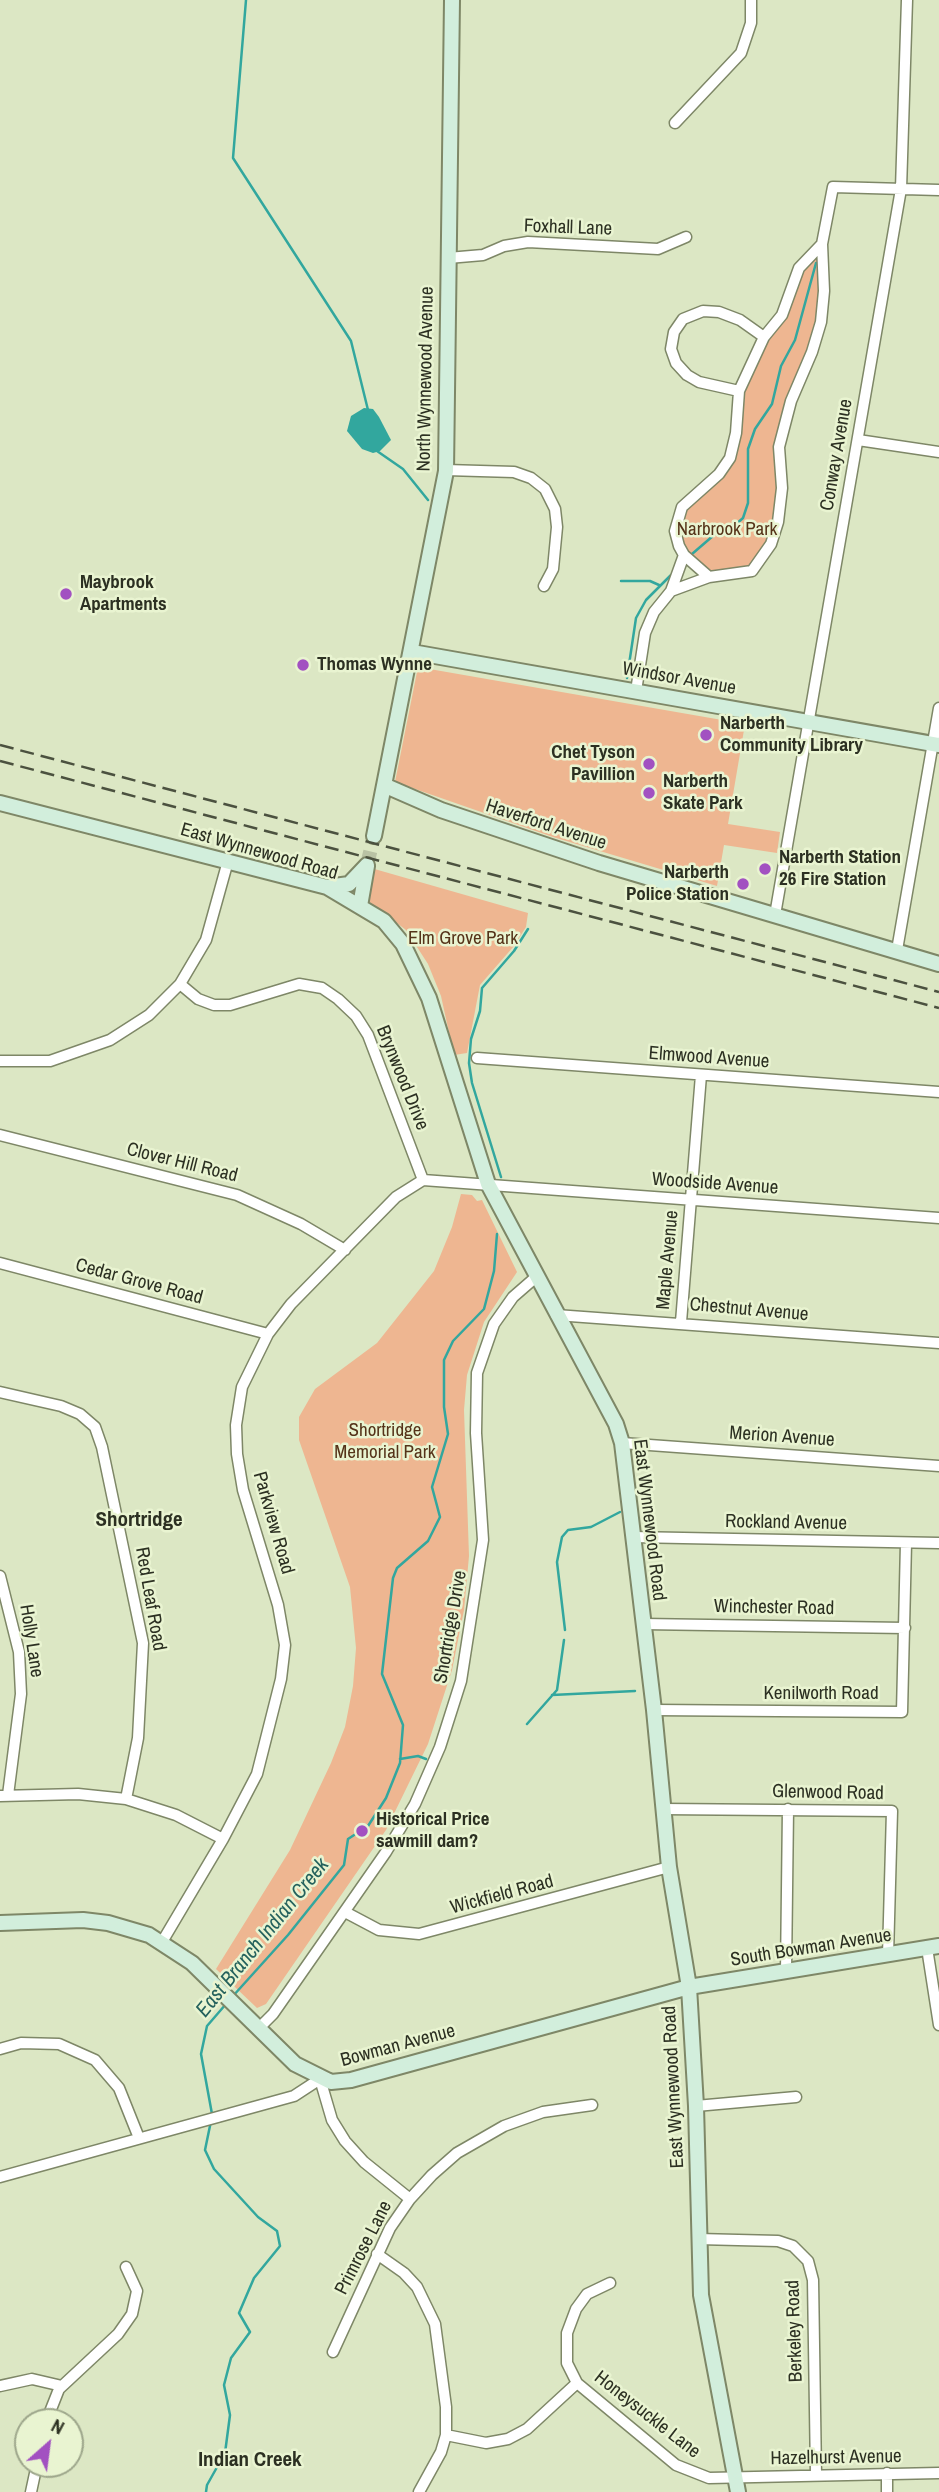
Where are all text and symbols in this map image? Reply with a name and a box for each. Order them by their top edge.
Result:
street label: Foxhall Lane [523,215,613,241]
street label: North Wynnewood Avenue [413,286,439,472]
street label: Conway Avenue [816,397,858,513]
park label: Narbrook Park [677,519,777,541]
place label: Maybrook Apartments [80,572,167,616]
marker: Maybrook Apartments [58,586,74,602]
place label: Thomas Wynne [317,654,432,676]
marker: Thomas Wynne [295,657,311,673]
street label: Windsor Avenue [620,658,738,700]
place label: Narberth Community Library [720,713,863,757]
marker: Narberth Community Library [698,727,714,743]
place label: Chet Tyson Pavillion [551,742,635,786]
marker: Chet Tyson Pavillion [641,756,657,772]
place label: Narberth Skate Park [663,771,743,815]
marker: Narberth Skate Park [641,785,657,801]
street label: Haverford Avenue [483,795,609,855]
street label: East Wynnewood Road [178,819,340,885]
place label: Narberth Station 26 Fire Station [779,847,901,891]
marker: Narberth Station 26 Fire Station [757,861,773,877]
place label: Narberth Police Station [626,862,729,906]
marker: Narberth Police Station [735,876,751,892]
park label: Elm Grove Park [408,928,518,950]
street label: Brynwood Drive [371,1022,433,1134]
street label: Elmwood Avenue [648,1042,770,1074]
street label: Clover Hill Road [124,1138,240,1188]
street label: Woodside Avenue [651,1168,779,1200]
street label: Maple Avenue [652,1210,684,1310]
street label: Cedar Grove Road [73,1254,205,1310]
street label: Chestnut Avenue [689,1293,809,1327]
park label: Shortridge Memorial Park [334,1420,436,1464]
street label: Merion Avenue [729,1422,835,1452]
street label: East Wynnewood Road [628,1438,670,1602]
street label: Parkview Road [247,1469,299,1577]
district label: Shortridge [95,1507,183,1533]
street label: Rockland Avenue [725,1511,847,1535]
street label: Red Leaf Road [130,1545,170,1653]
street label: Shortridge Drive [430,1569,472,1685]
street label: Winchester Road [714,1596,834,1620]
street label: Holly Lane [14,1603,48,1679]
street label: Kenilworth Road [763,1683,879,1705]
street label: Glenwood Road [772,1781,884,1805]
place label: Historical Price sawmill dam? [376,1809,489,1853]
marker: Historical Price sawmill dam? [354,1823,370,1839]
water label: East Branch Indian Creek [191,1853,335,2023]
street label: Wickfield Road [448,1870,556,1920]
street label: South Bowman Avenue [729,1924,893,1972]
street label: East Wynnewood Road [658,2005,690,2169]
street label: Bowman Avenue [338,2020,458,2072]
street label: Primrose Lane [331,2197,397,2299]
street label: Berkeley Road [782,2280,808,2382]
street label: Honeysuckle Lane [589,2367,705,2463]
north arrow [14,2408,84,2478]
text: N [47,2412,69,2440]
street label: Hazelhurst Avenue [770,2445,902,2471]
district label: Indian Creek [198,2447,302,2473]

